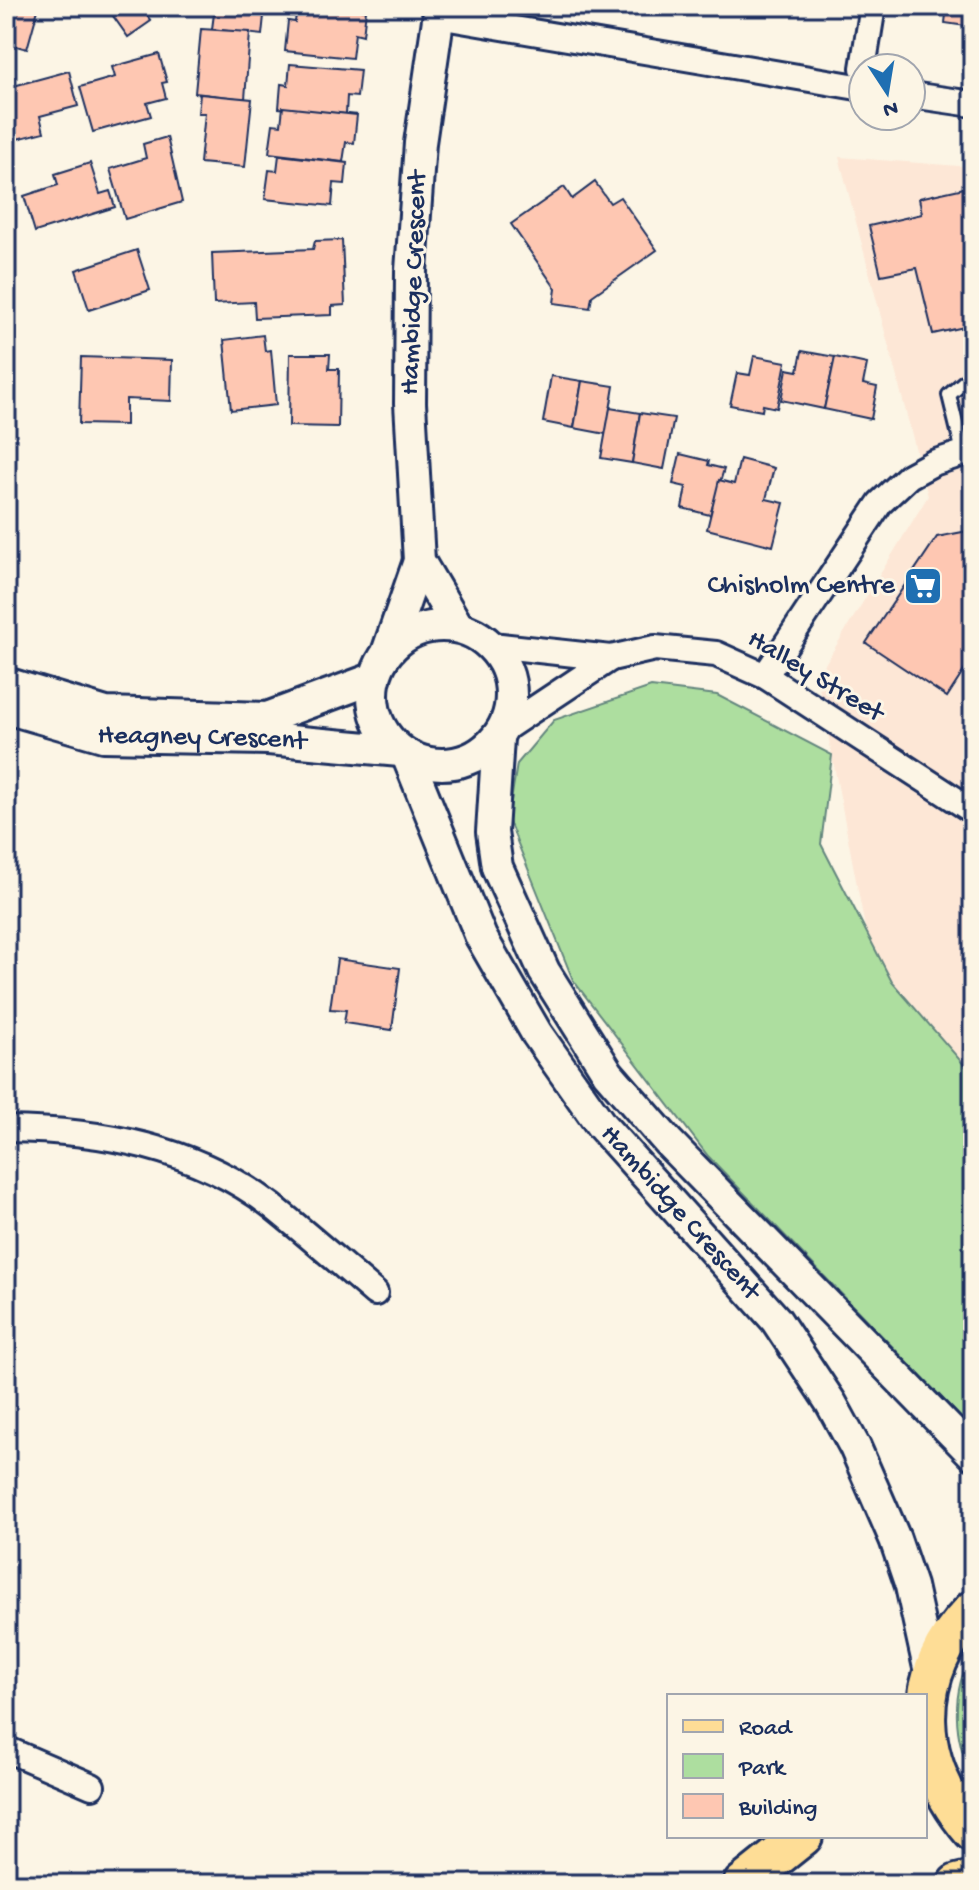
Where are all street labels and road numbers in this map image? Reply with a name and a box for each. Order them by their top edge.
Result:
street label: Hambidge Crescent [395,168,435,396]
street label: Halley Street [741,623,891,732]
street label: Heagney Crescent [97,719,310,759]
street label: Hambidge Crescent [593,1119,769,1309]

